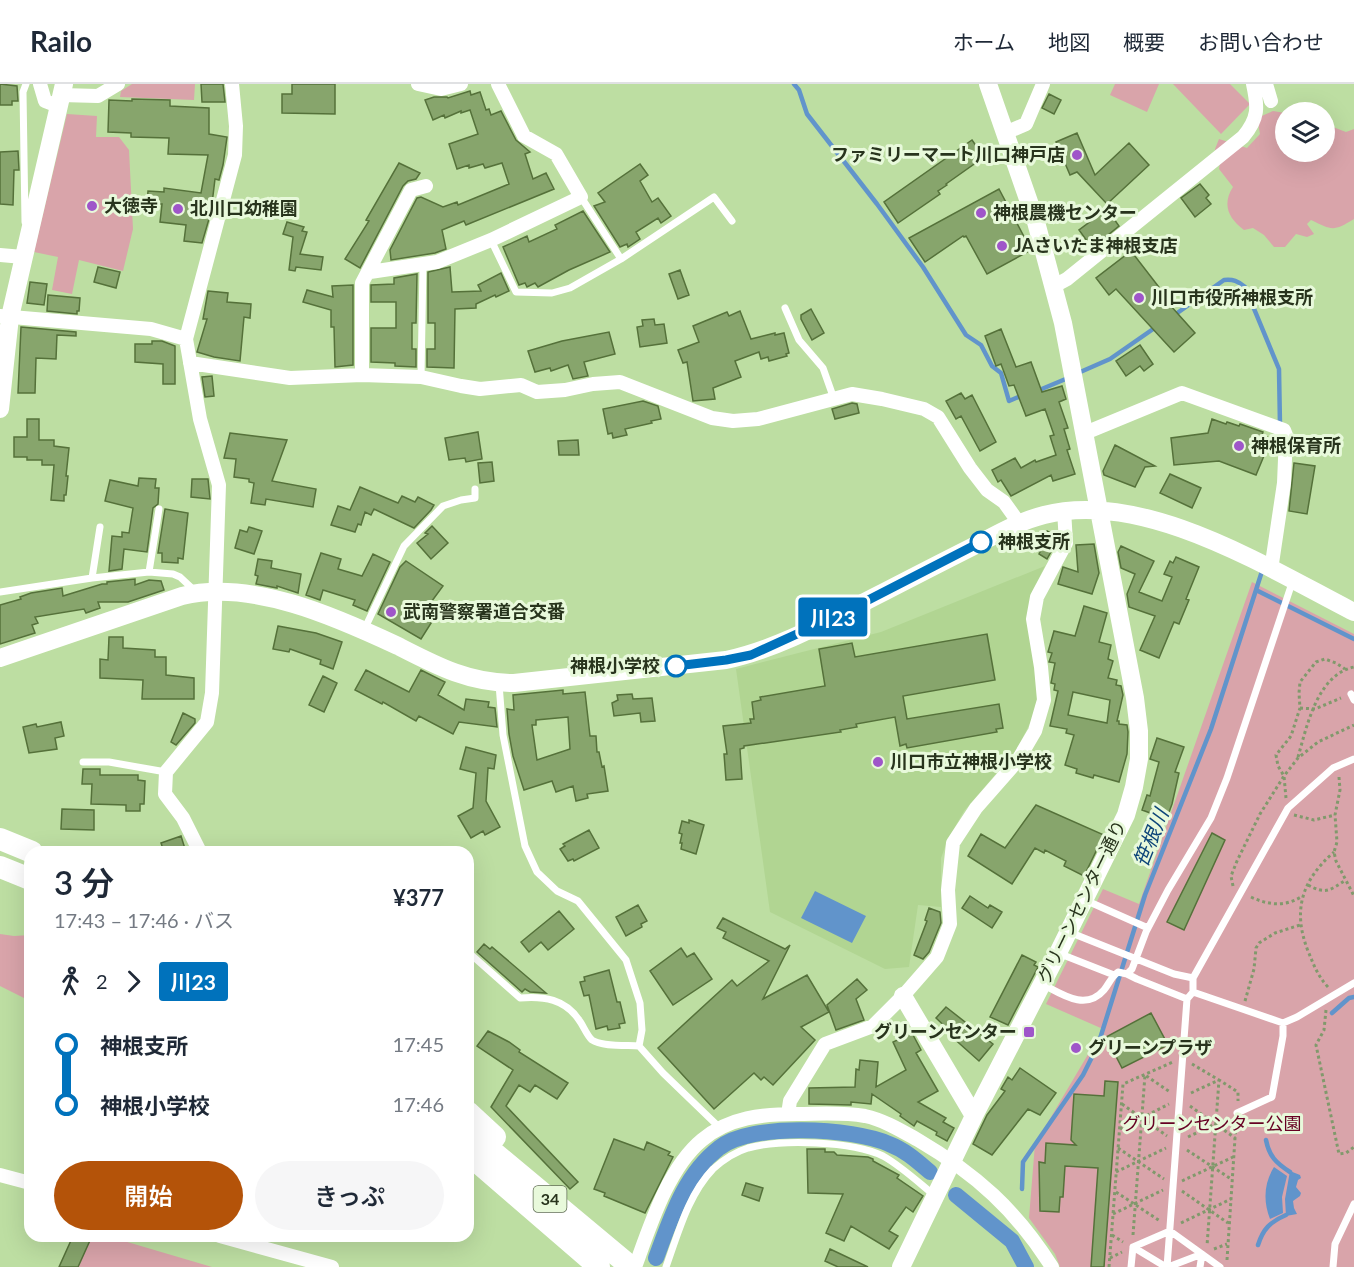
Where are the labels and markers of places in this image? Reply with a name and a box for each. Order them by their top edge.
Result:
place label: ファミリーマート川口神戸店 [831,143,1065,165]
marker: ファミリーマート川口神戸店 [1070,148,1084,162]
place label: 大徳寺 [104,194,158,216]
place label: 北川口幼稚園 [190,197,298,219]
marker: 大徳寺 [85,199,99,213]
place label: 神根農機センター [993,201,1137,223]
marker: 北川口幼稚園 [171,202,185,216]
marker: 神根農機センター [974,206,988,220]
place label: JAさいたま神根支店 [1014,234,1178,256]
marker: JAさいたま神根支店 [995,239,1009,253]
place label: 川口市役所神根支所 [1151,286,1313,308]
marker: 川口市役所神根支所 [1132,291,1146,305]
place label: 神根保育所 [1251,434,1341,456]
marker: 神根保育所 [1232,439,1246,453]
place label: 神根支所 [998,530,1070,552]
marker: 神根支所 [970,531,992,553]
place label: 武南警察署道合交番 [403,600,565,622]
marker: 武南警察署道合交番 [384,605,398,619]
place label: 神根小学校 [570,654,660,676]
marker: 神根小学校 [665,655,687,677]
place label: 川口市立神根小学校 [890,750,1052,772]
marker: 川口市立神根小学校 [871,755,885,769]
place label: グリーンセンター [874,1020,1017,1042]
marker: グリーンセンター [1022,1025,1036,1039]
place label: グリーンプラザ [1088,1036,1213,1058]
marker: グリーンプラザ [1069,1041,1083,1055]

